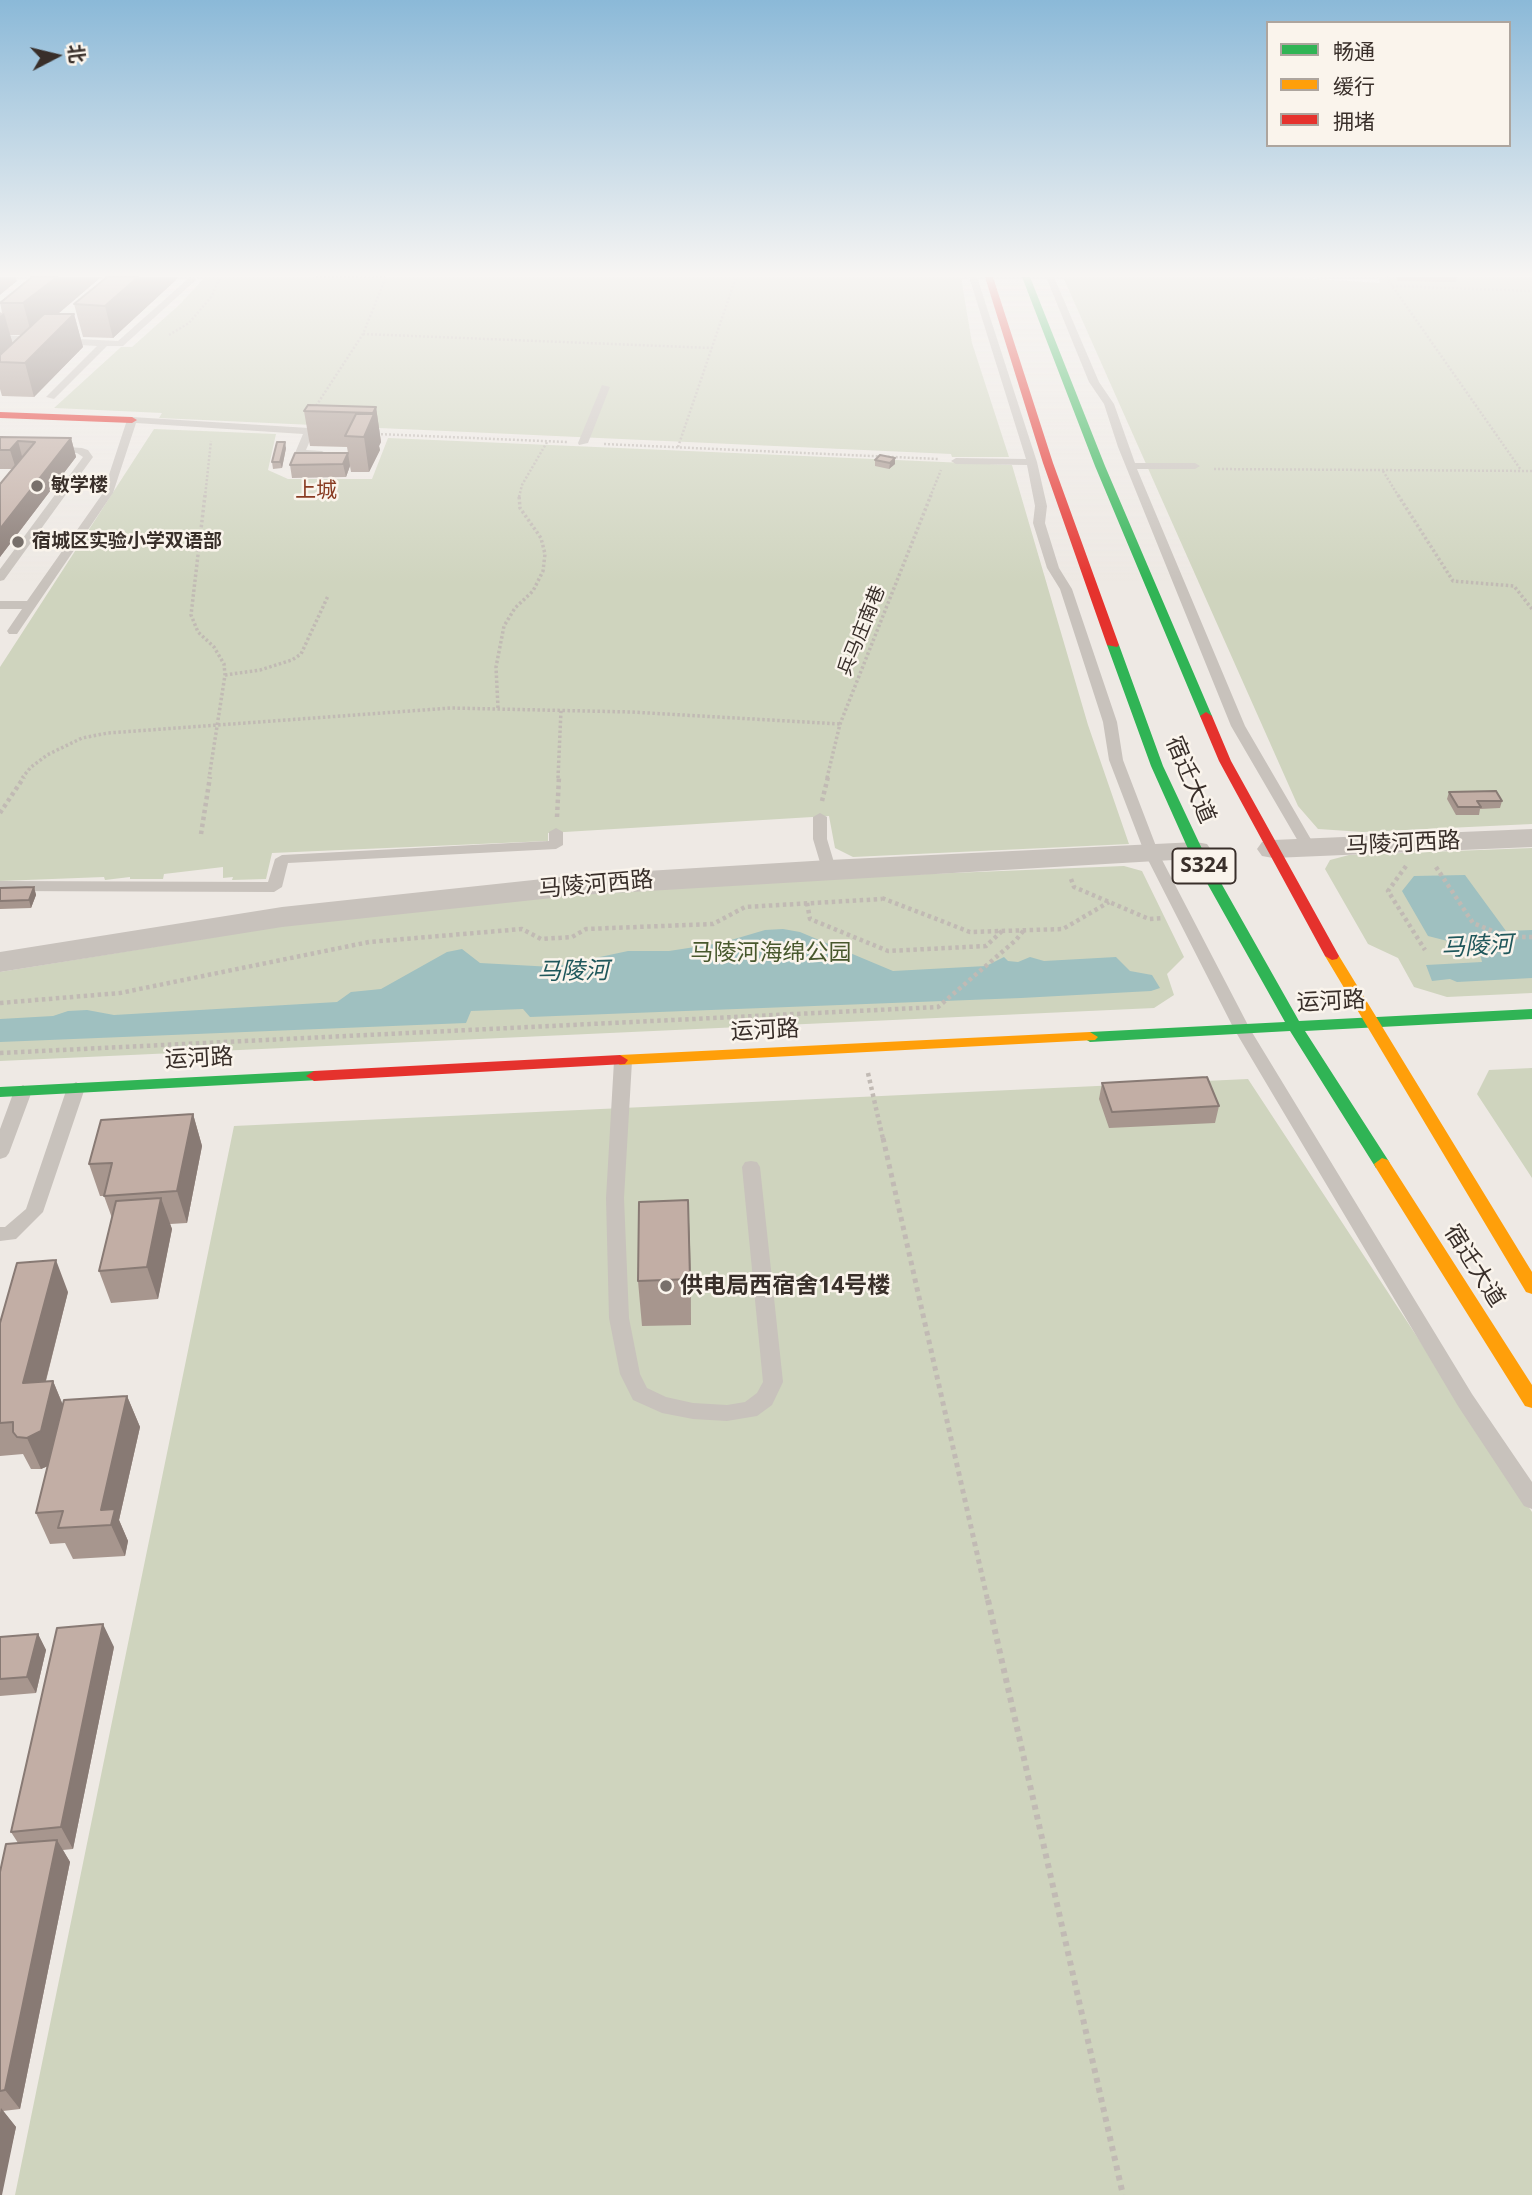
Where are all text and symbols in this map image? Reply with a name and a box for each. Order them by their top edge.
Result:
north arrow [21,21,91,91]
legend [1266,21,1511,147]
text: 畅通 [1333,37,1375,65]
text: 北 [63,42,91,64]
text: 缓行 [1333,72,1375,100]
text: 拥堵 [1333,107,1375,135]
place label: 敏学楼 [51,475,108,497]
marker: 敏学楼 [29,478,45,494]
district label: 上城 [295,478,337,504]
place label: 宿城区实验小学双语部 [32,531,222,553]
marker: 宿城区实验小学双语部 [10,534,26,550]
street label: 兵马庄南巷 [834,583,890,679]
street label: 宿迁大道 [1159,732,1221,828]
street label: 马陵河西路 [1345,827,1461,861]
road number: S324 [1172,848,1236,884]
street label: 马陵河西路 [538,866,654,904]
water label: 马陵河 [1440,931,1514,963]
park label: 马陵河海绵公园 [691,939,851,967]
water label: 马陵河 [537,957,609,987]
street label: 运河路 [1296,986,1366,1018]
street label: 运河路 [730,1015,800,1047]
street label: 运河路 [164,1043,234,1075]
street label: 宿迁大道 [1438,1220,1510,1312]
place label: 供电局西宿舍14号楼 [680,1272,890,1300]
marker: 供电局西宿舍14号楼 [658,1278,674,1294]

